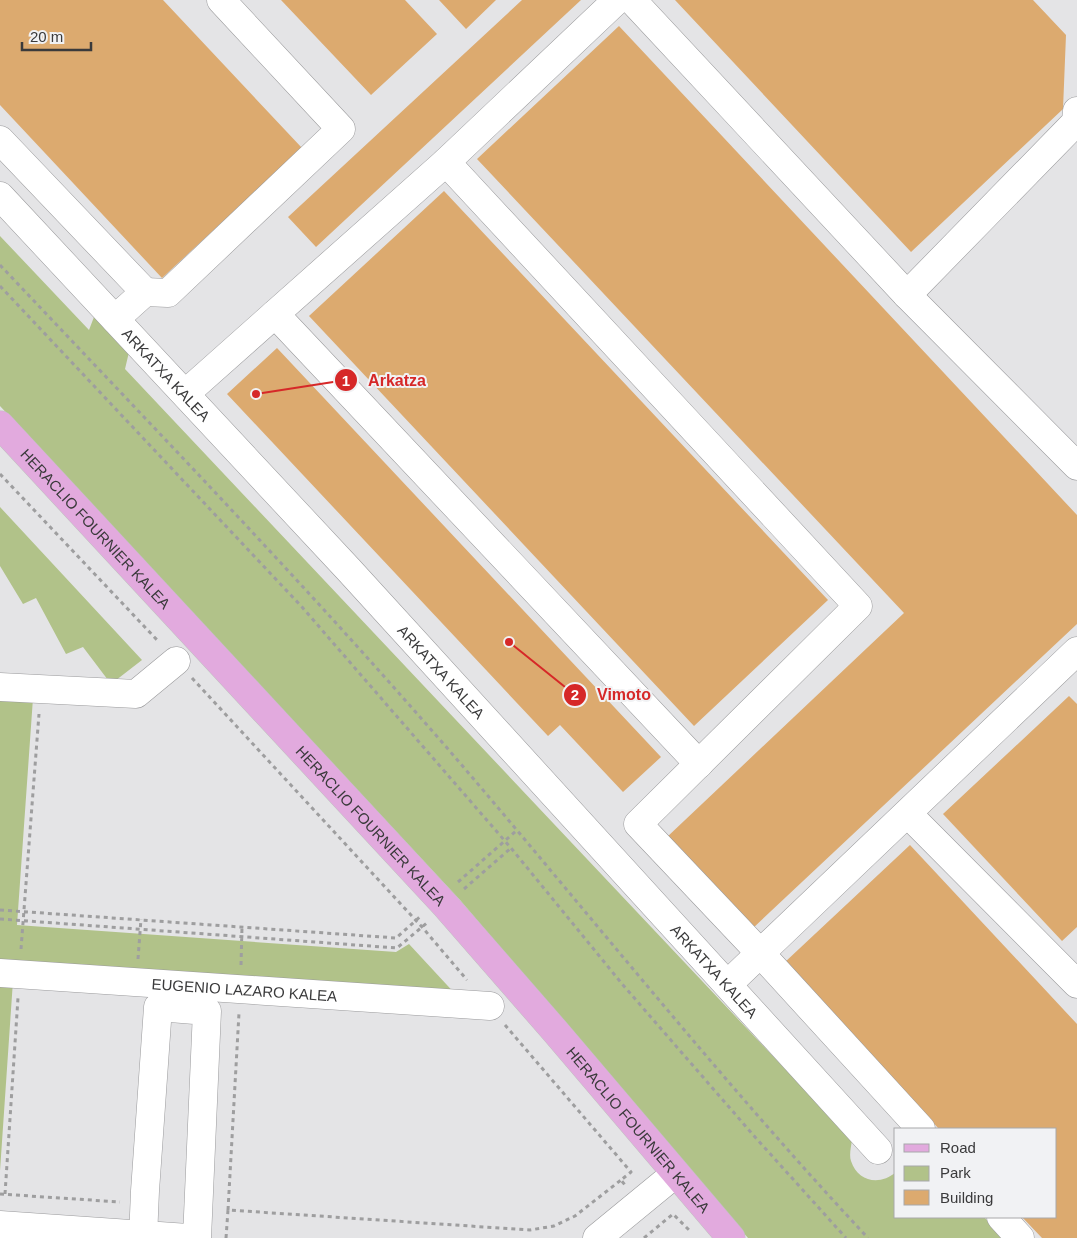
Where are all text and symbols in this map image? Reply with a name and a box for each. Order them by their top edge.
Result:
scale bar [22,20,91,52]
text: 20 m [30,28,63,45]
street label: ARKATXA KALEA [119,324,214,424]
callout: Arkatza [333,365,436,396]
text: 1 [342,372,350,389]
text: Arkatza [368,372,426,389]
street label: HERACLIO FOURNIER KALEA [18,445,174,612]
street label: ARKATXA KALEA [395,621,489,722]
callout: Vimoto [562,679,661,710]
text: 2 [571,686,579,703]
text: Vimoto [597,686,651,703]
street label: HERACLIO FOURNIER KALEA [293,742,450,909]
street label: ARKATXA KALEA [668,920,762,1021]
street label: EUGENIO LAZARO KALEA [151,975,338,1004]
street label: HERACLIO FOURNIER KALEA [564,1043,714,1216]
legend [894,1128,1057,1218]
text: Road [940,1139,976,1156]
text: Park [940,1164,971,1181]
text: Building [940,1189,993,1206]

